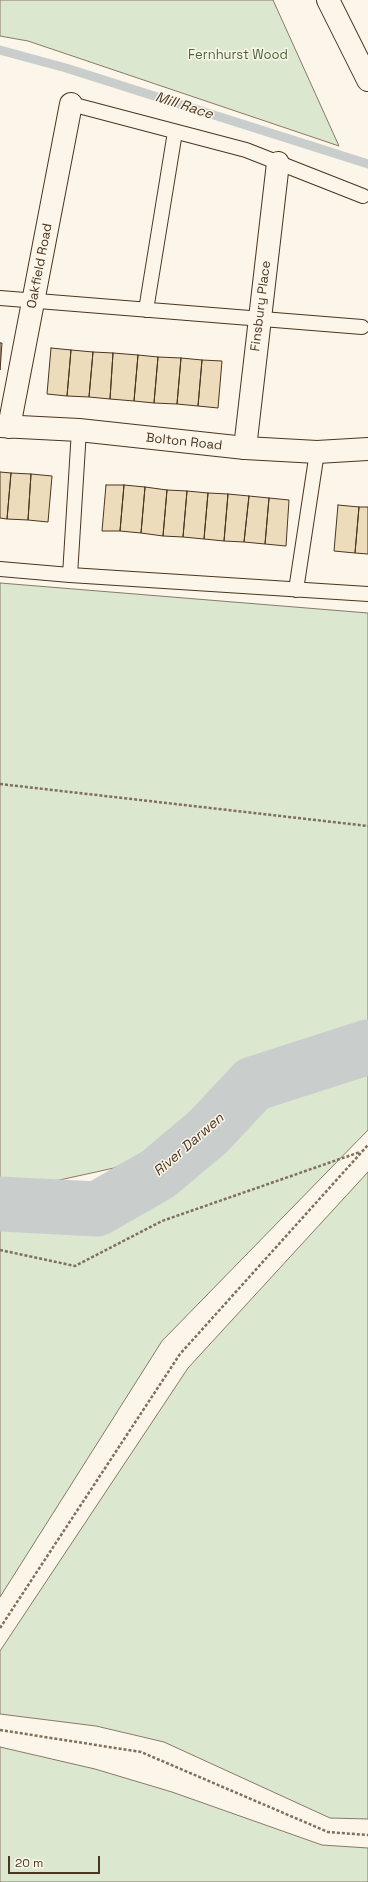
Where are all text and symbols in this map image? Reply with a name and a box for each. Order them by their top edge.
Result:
park label: Fernhurst Wood [188,47,288,63]
water label: Mill Race [153,89,215,123]
street label: Oakfield Road [24,222,56,310]
street label: Finsbury Place [248,260,274,352]
street label: Bolton Road [145,430,223,454]
water label: River Darwen [151,1110,227,1180]
scale bar [10,1848,102,1874]
text: 20 m [15,1855,43,1871]

